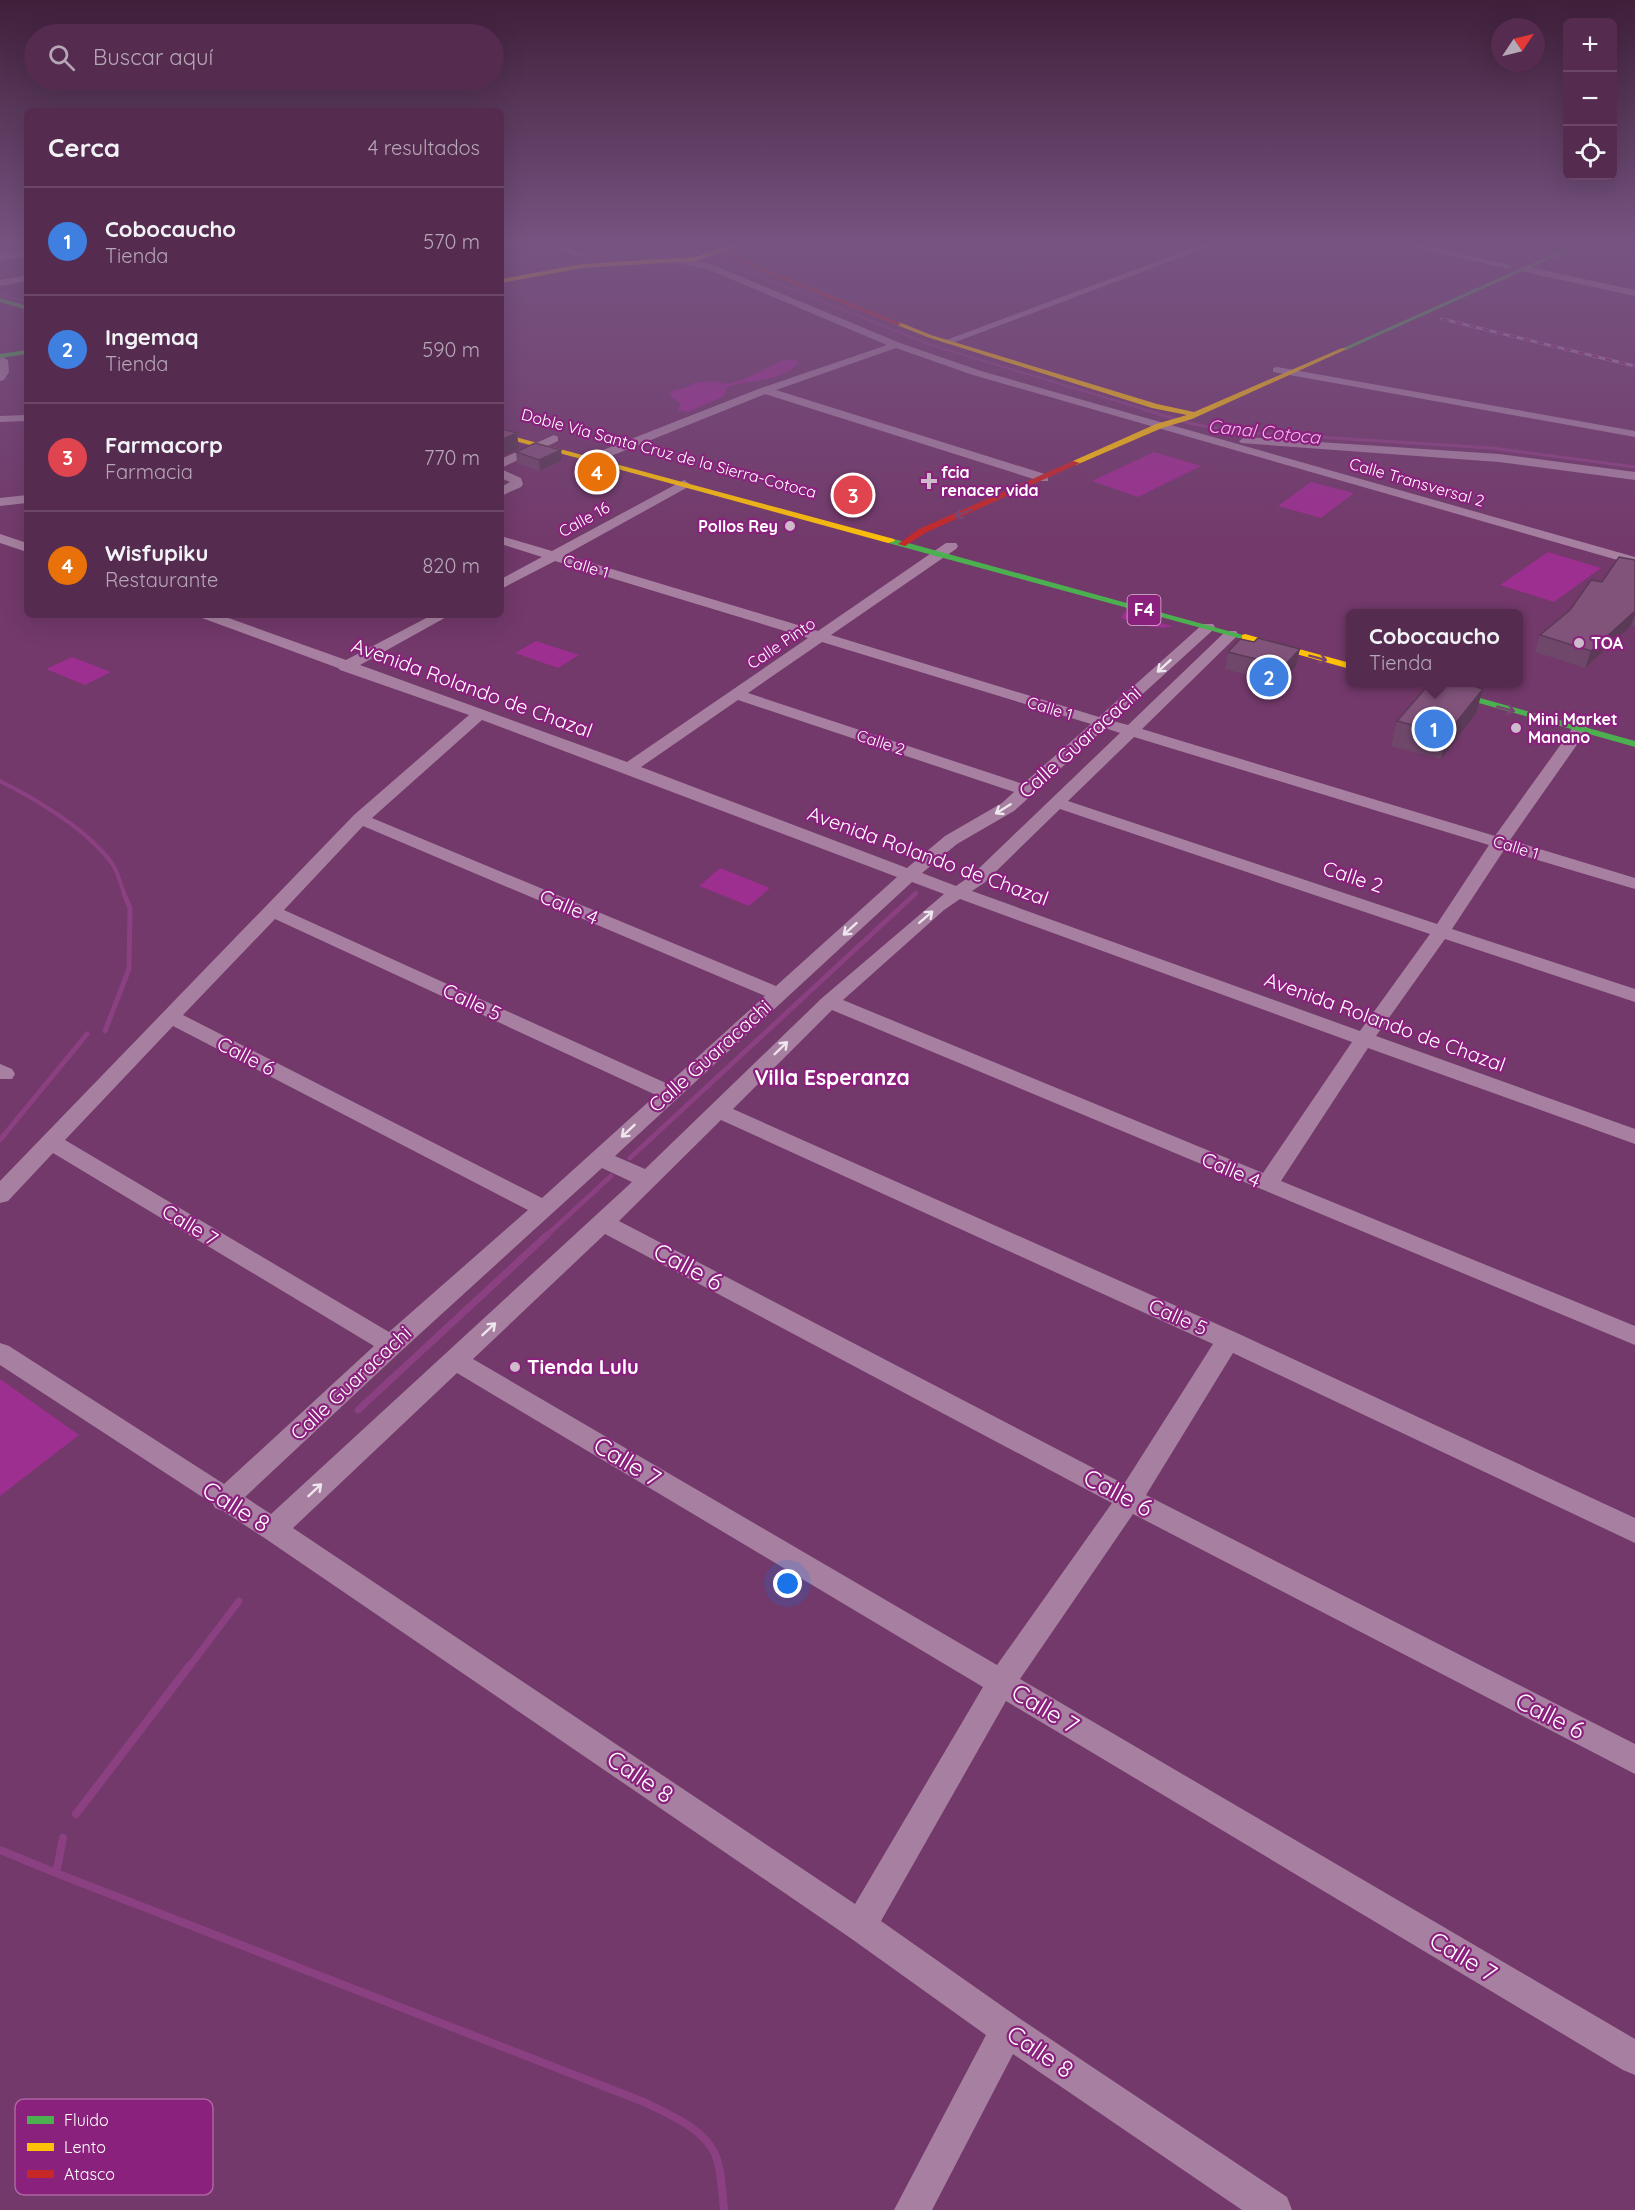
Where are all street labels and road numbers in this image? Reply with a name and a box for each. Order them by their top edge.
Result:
street label: Doble Vía Santa Cruz de la Sierra-Cotoca [519,404,819,502]
street label: Calle Transversal 2 [1347,453,1487,511]
street label: Calle 16 [555,497,613,541]
street label: Calle 1 [561,550,611,582]
road number: F4 [1128,595,1160,625]
street label: Calle Pinto [743,613,819,673]
street label: Avenida Rolando de Chazal [348,632,596,743]
street label: Calle Guaracachi [1013,680,1146,803]
street label: Calle 1 [1025,692,1075,724]
street label: Calle 2 [854,725,908,759]
street label: Avenida Rolando de Chazal [804,800,1052,911]
street label: Calle 1 [1491,831,1541,863]
street label: Calle 2 [1320,855,1387,898]
street label: Calle 4 [536,883,602,930]
street label: Avenida Rolando de Chazal [1261,966,1509,1077]
street label: Calle 5 [439,977,506,1026]
street label: Calle Guaracachi [643,994,776,1117]
street label: Calle 6 [213,1030,280,1081]
street label: Calle 4 [1198,1146,1264,1193]
street label: Calle 7 [158,1198,223,1251]
street label: Calle 6 [649,1235,728,1297]
street label: Calle 5 [1145,1293,1212,1341]
street label: Calle Guaracachi [285,1320,416,1445]
street label: Calle 7 [588,1429,667,1493]
street label: Calle 6 [1079,1461,1158,1523]
street label: Calle 8 [197,1474,276,1539]
street label: Calle 7 [1006,1676,1085,1740]
street label: Calle 6 [1511,1685,1590,1745]
street label: Calle 8 [601,1743,680,1809]
street label: Calle 7 [1424,1924,1503,1988]
street label: Calle 8 [1001,2018,1080,2084]

